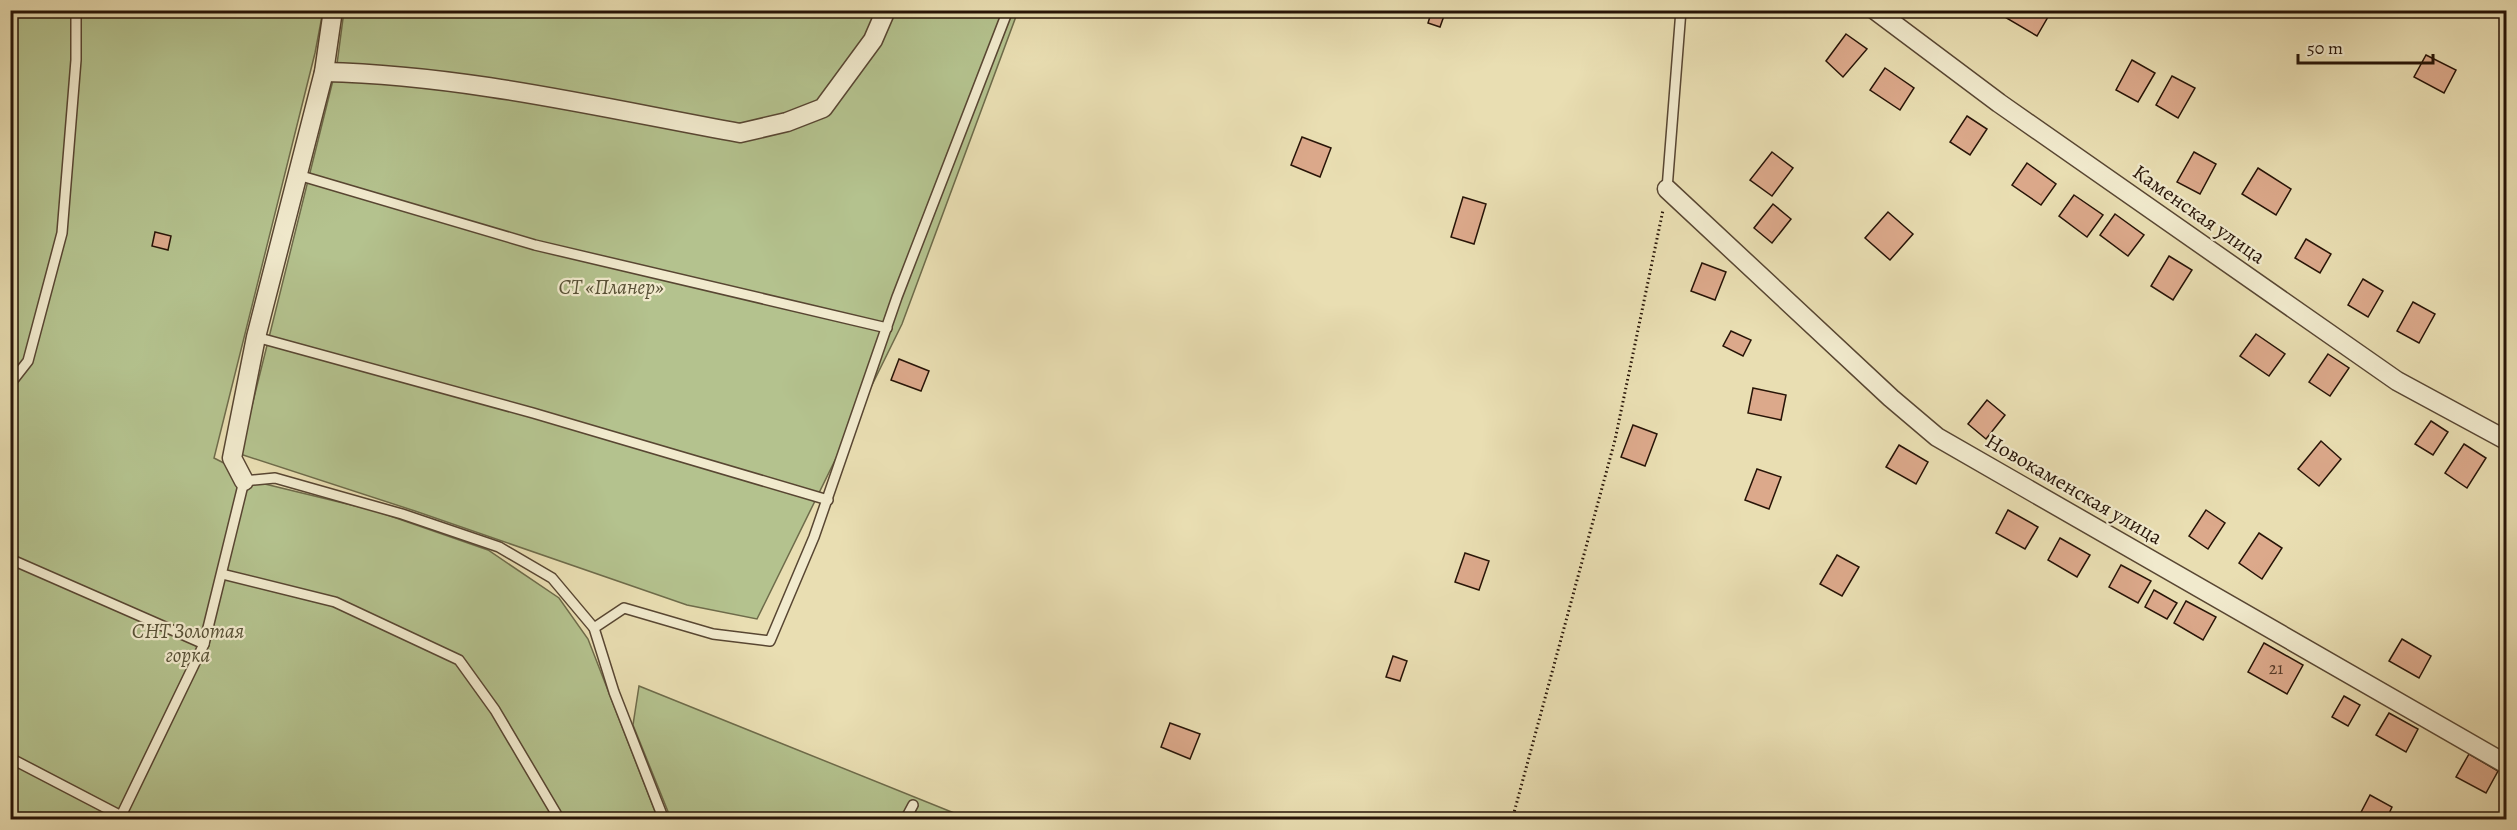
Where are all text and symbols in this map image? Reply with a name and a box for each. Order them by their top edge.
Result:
scale bar [2298,27,2433,65]
text: 50 m [2307,36,2343,60]
street label: Каменская улица [2127,158,2271,270]
park label: СТ «Планер» [558,273,664,301]
street label: Новокаменская улица [1980,427,2168,551]
park label: СНТ Золотая горка [132,617,244,669]
house number: 21 [2269,656,2283,680]

